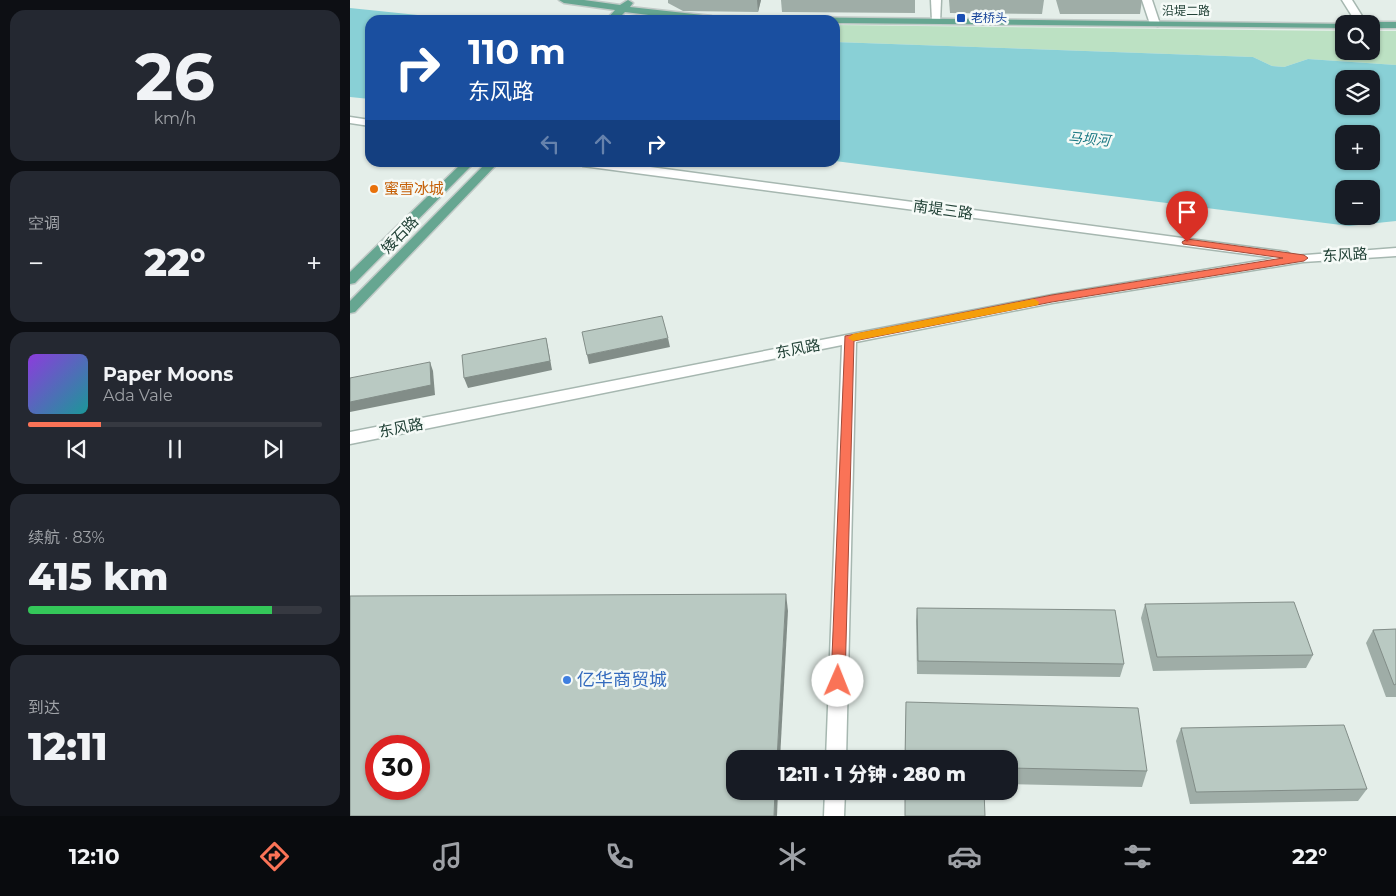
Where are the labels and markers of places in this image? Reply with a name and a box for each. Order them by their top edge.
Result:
place label: 老桥头 [971,10,1007,25]
marker: 老桥头 [955,12,967,24]
place label: 蜜雪冰城 [384,179,444,198]
marker: 蜜雪冰城 [368,183,380,195]
pin [1166,191,1208,242]
place label: 亿华商贸城 [577,669,667,691]
marker: 亿华商贸城 [561,674,573,686]

